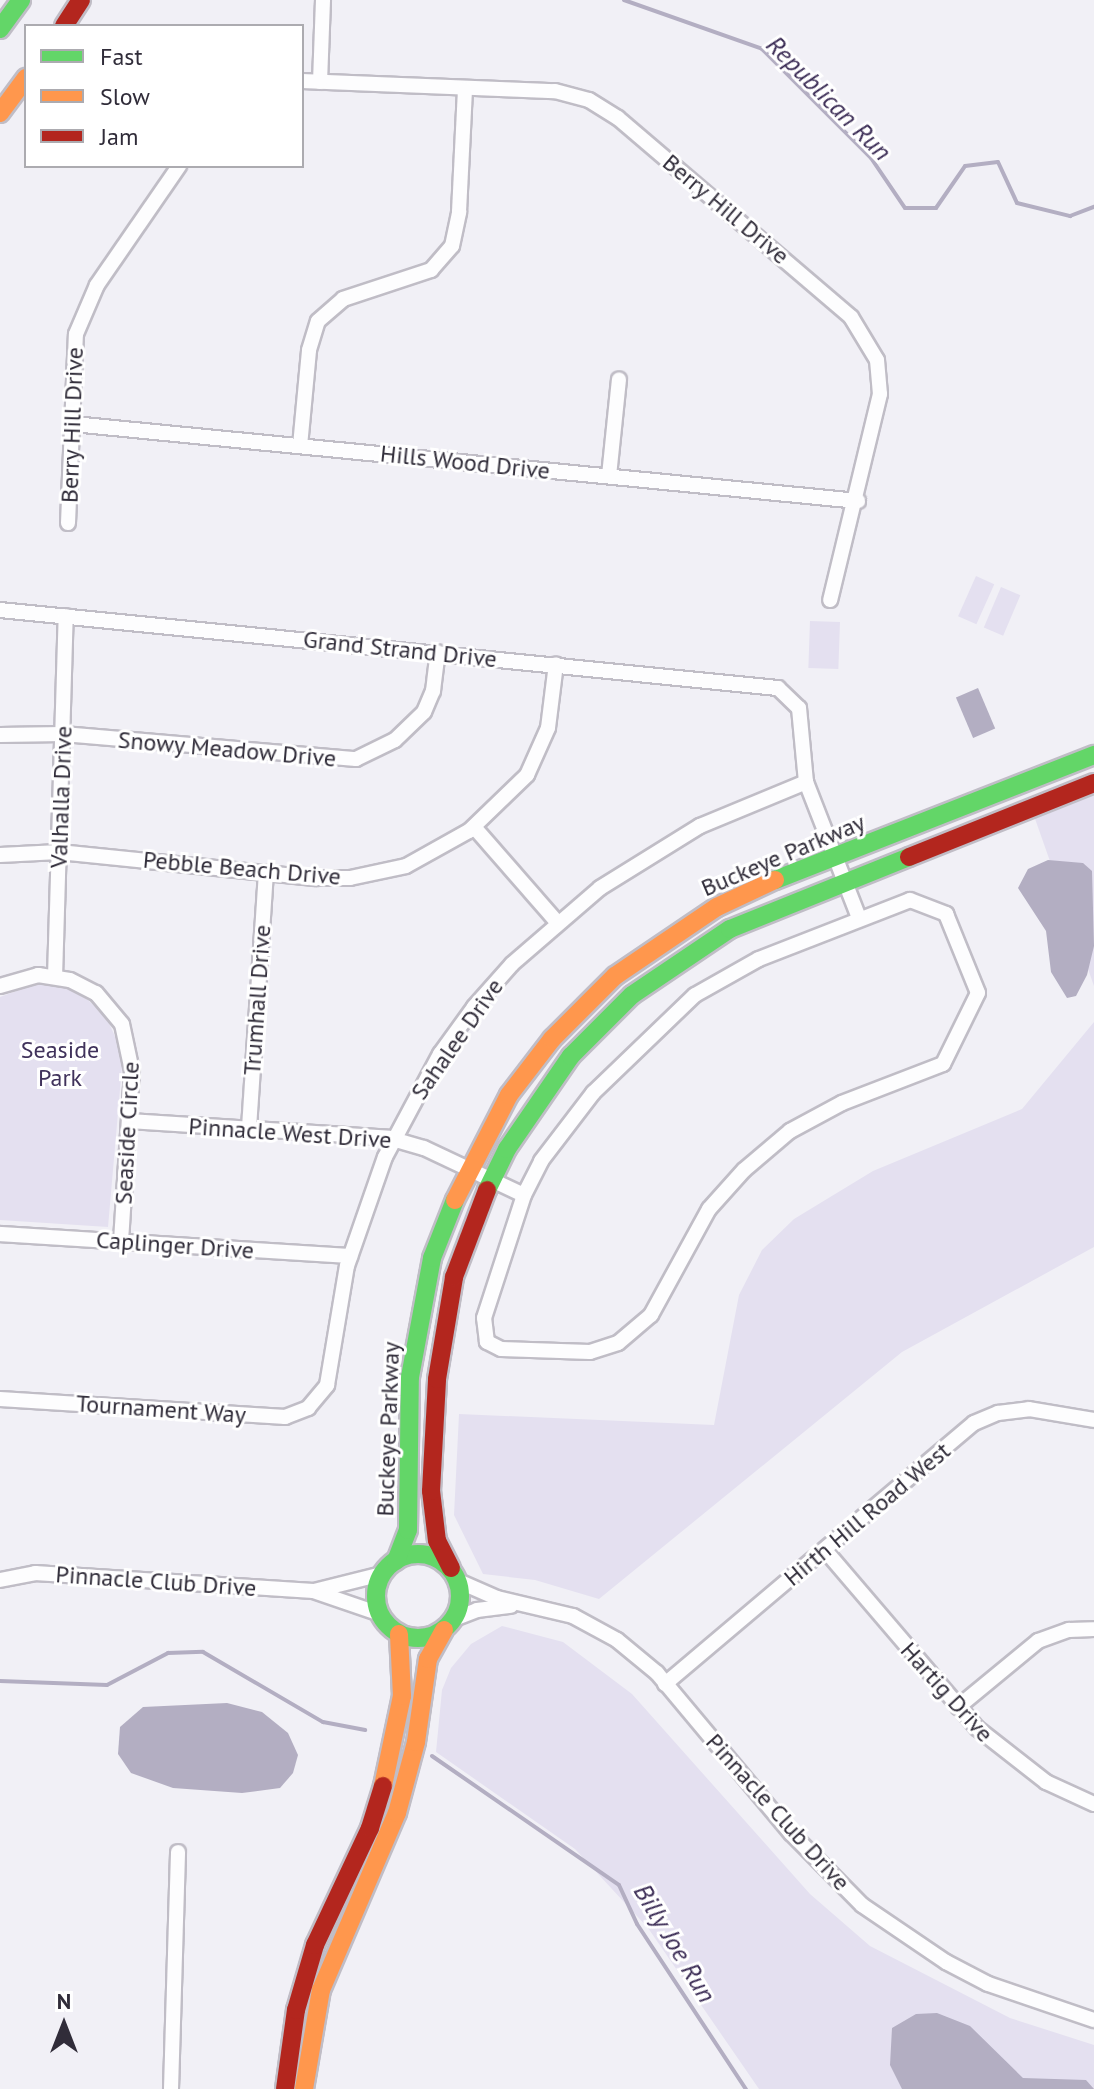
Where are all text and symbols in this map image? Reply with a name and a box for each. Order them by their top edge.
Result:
legend [24,24,304,168]
water label: Republican Run [760,29,898,167]
text: Fast [100,41,143,72]
text: Slow [100,81,150,112]
text: Jam [100,121,138,152]
street label: Berry Hill Drive [657,148,795,270]
street label: Berry Hill Drive [55,346,89,504]
street label: Hills Wood Drive [379,439,551,485]
street label: Grand Strand Drive [302,625,498,673]
street label: Valhalla Drive [44,725,78,869]
street label: Snowy Meadow Drive [116,725,338,773]
street label: Buckeye Parkway [697,808,869,902]
street label: Pebble Beach Drive [142,845,342,891]
street label: Trumhall Drive [237,924,277,1076]
street label: Sahalee Drive [405,973,509,1105]
park label: Seaside Park [21,1036,99,1092]
street label: Seaside Circle [109,1061,145,1205]
street label: Pinnacle West Drive [187,1112,393,1154]
street label: Caplinger Drive [95,1225,255,1265]
street label: Buckeye Parkway [371,1341,405,1517]
street label: Tournament Way [75,1389,247,1429]
street label: Hirth Hill Road West [778,1436,956,1592]
street label: Pinnacle Club Drive [55,1560,257,1602]
street label: Hartig Drive [895,1636,999,1748]
street label: Pinnacle Club Drive [700,1728,856,1896]
water label: Billy Joe Run [627,1878,723,2008]
north arrow [24,1985,104,2065]
text: N [57,1987,71,2015]

